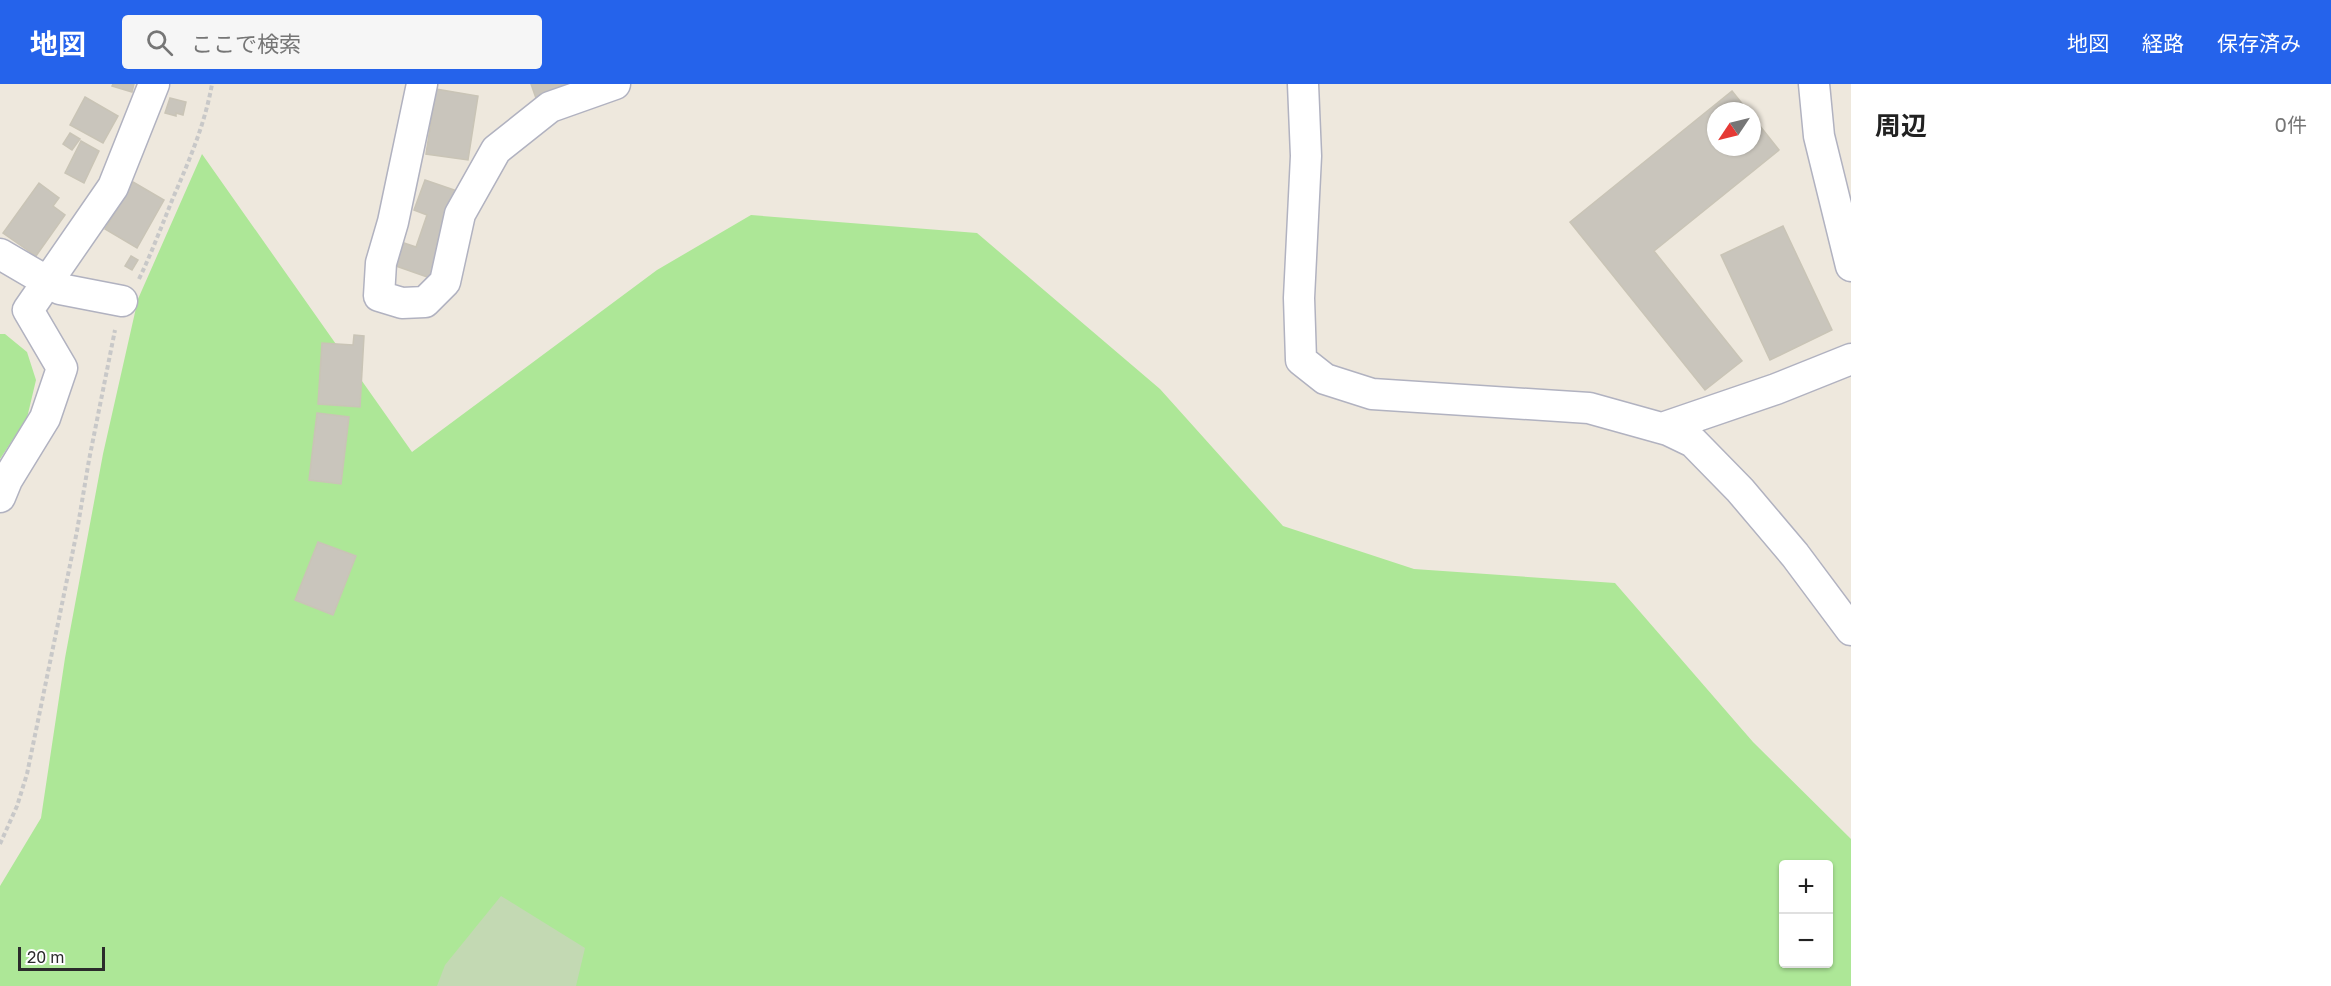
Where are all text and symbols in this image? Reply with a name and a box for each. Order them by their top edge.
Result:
search box [122,15,542,69]
icon: search [143,26,176,59]
text: 地図 [30,27,86,60]
text: ここで検索 [191,30,301,57]
text: 地図 [2067,30,2109,56]
text: 経路 [2142,30,2184,56]
text: 保存済み [2217,30,2301,56]
north arrow [1707,102,1761,156]
text: 周辺 [1875,110,1927,141]
text: 0件 [2275,112,2307,136]
map controls [1779,860,1833,968]
button: + [1779,860,1833,914]
button: − [1779,914,1833,968]
scale bar [18,944,105,972]
text: 20 m [27,947,64,967]

